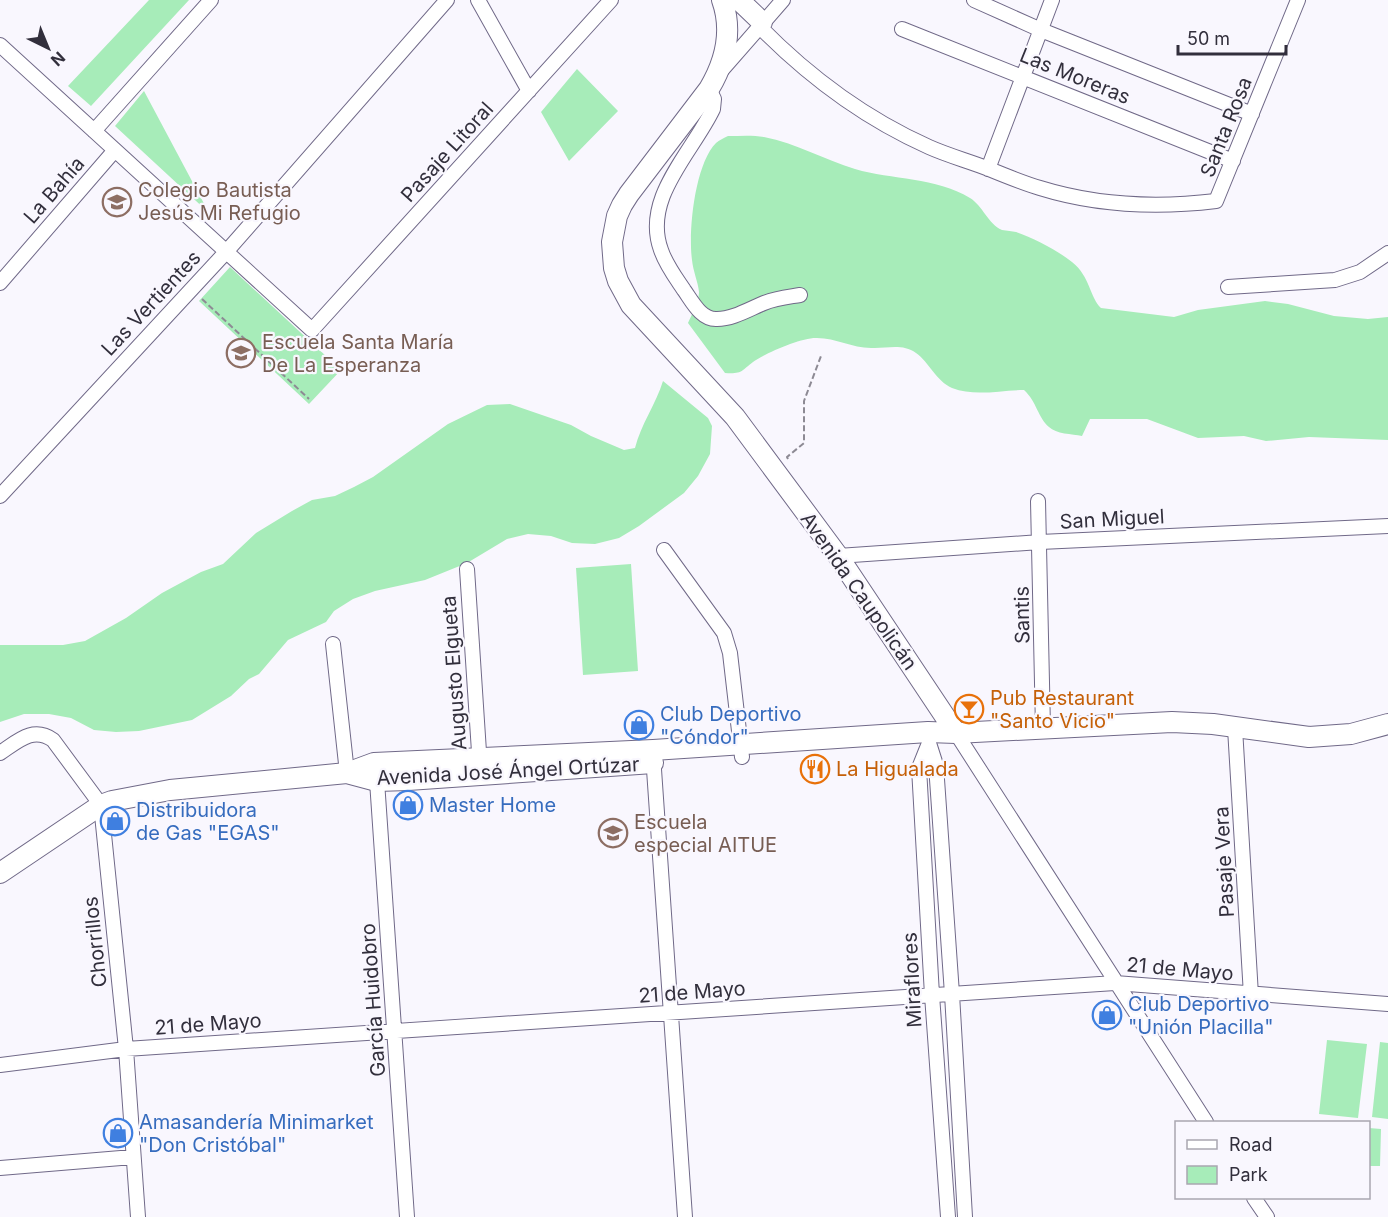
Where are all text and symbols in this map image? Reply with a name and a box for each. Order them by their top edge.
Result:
north arrow [18,18,78,78]
scale bar [1178,18,1286,56]
text: 50 m [1187,28,1230,49]
street label: Las Moreras [1016,43,1134,109]
text: N [47,47,70,70]
street label: Santa Rosa [1195,73,1257,181]
street label: Pasaje Litoral [396,97,498,207]
street label: La Bahía [19,152,89,228]
place label: Colegio Bautista Jesús Mi Refugio [138,178,301,225]
school or university icon: Colegio Bautista Jesús Mi Refugio [101,186,133,218]
street label: Las Vertientes [96,246,206,360]
place label: Escuela Santa María De La Esperanza [262,330,454,377]
school or university icon: Escuela Santa María De La Esperanza [225,337,257,369]
street label: San Miguel [1059,504,1165,534]
street label: Avenida Caupolicán [796,508,922,674]
street label: Santis [1009,586,1035,644]
street label: Augusto Elgueta [437,595,471,751]
place label: Pub Restaurant "Santo Vicio" [990,686,1135,733]
bar icon: Pub Restaurant "Santo Vicio" [953,693,985,725]
place label: Club Deportivo "Cóndor" [660,702,802,749]
shop icon: Club Deportivo "Cóndor" [623,709,655,741]
street label: Avenida José Ángel Ortúzar [376,751,641,790]
restaurant icon: La Higualada [799,753,831,785]
place label: La Higualada [836,757,959,781]
shop icon: Master Home [392,789,424,821]
place label: Master Home [429,793,556,817]
place label: Distribuidora de Gas "EGAS" [136,798,280,845]
shop icon: Distribuidora de Gas "EGAS" [99,805,131,837]
street label: Pasaje Vera [1209,806,1239,918]
place label: Escuela especial AITUE [634,810,777,857]
school or university icon: Escuela especial AITUE [597,817,629,849]
street label: Chorrillos [78,895,112,989]
street label: García Huidobro [356,923,390,1077]
street label: Miraflores [898,932,926,1028]
street label: 21 de Mayo [1125,952,1235,986]
street label: 21 de Mayo [638,976,746,1008]
place label: Club Deportivo "Unión Placilla" [1128,992,1274,1039]
shop icon: Club Deportivo "Unión Placilla" [1091,999,1123,1031]
street label: 21 de Mayo [154,1008,262,1040]
place label: Amasandería Minimarket "Don Cristóbal" [139,1110,374,1157]
shop icon: Amasandería Minimarket "Don Cristóbal" [102,1117,134,1149]
legend [1175,1121,1370,1199]
text: Road [1229,1134,1272,1155]
text: Park [1229,1164,1268,1185]

